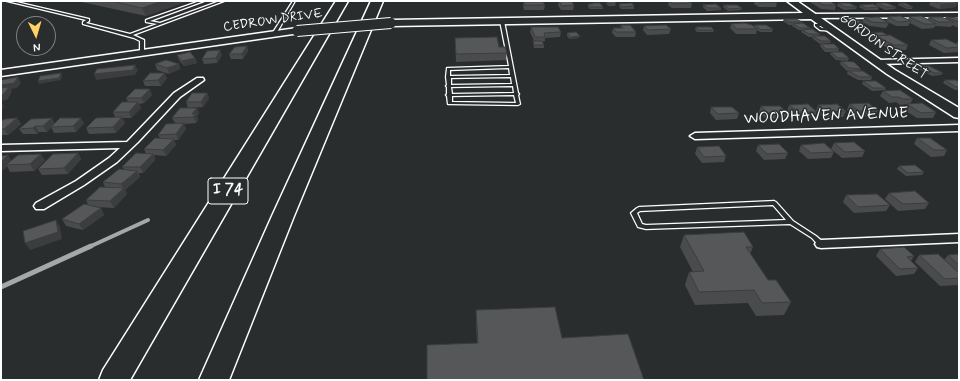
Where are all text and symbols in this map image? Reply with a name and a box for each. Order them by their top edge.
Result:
street label: CEDROW DRIVE [222,6,324,36]
street label: GORDON STREET [836,11,930,83]
north arrow [16,16,56,56]
text: N [33,40,41,54]
street label: WOODHAVEN AVENUE [744,105,908,129]
road number: I 74 [208,178,248,204]

